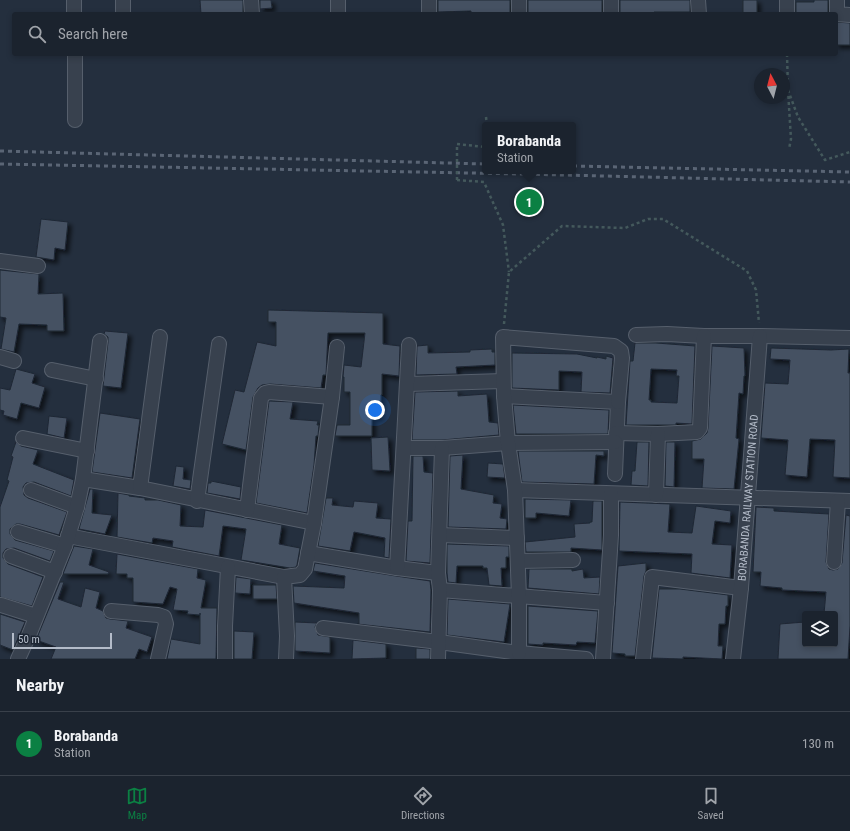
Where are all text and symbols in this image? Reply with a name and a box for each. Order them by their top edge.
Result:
search box [12,12,838,56]
icon: search [26,23,48,45]
text: Search here [58,25,128,43]
north arrow [754,68,790,104]
popup [482,122,576,174]
text: Borabanda [497,132,561,150]
text: Station [497,150,533,165]
pin: 1 [516,187,542,217]
your location [365,400,385,420]
street label: BORABANDA RAILWAY STATION ROAD [735,414,761,581]
map controls [802,611,838,647]
button: layers [802,611,838,647]
scale bar [12,631,112,650]
text: 50 m [18,633,40,646]
text: Nearby [16,675,64,695]
text: Borabanda [54,727,118,745]
text: 1 [26,736,32,751]
text: 130 m [802,736,834,751]
text: Station [54,745,90,760]
tab: Map [126,785,148,822]
tab: Directions [401,785,445,822]
tab: Saved [698,785,724,822]

